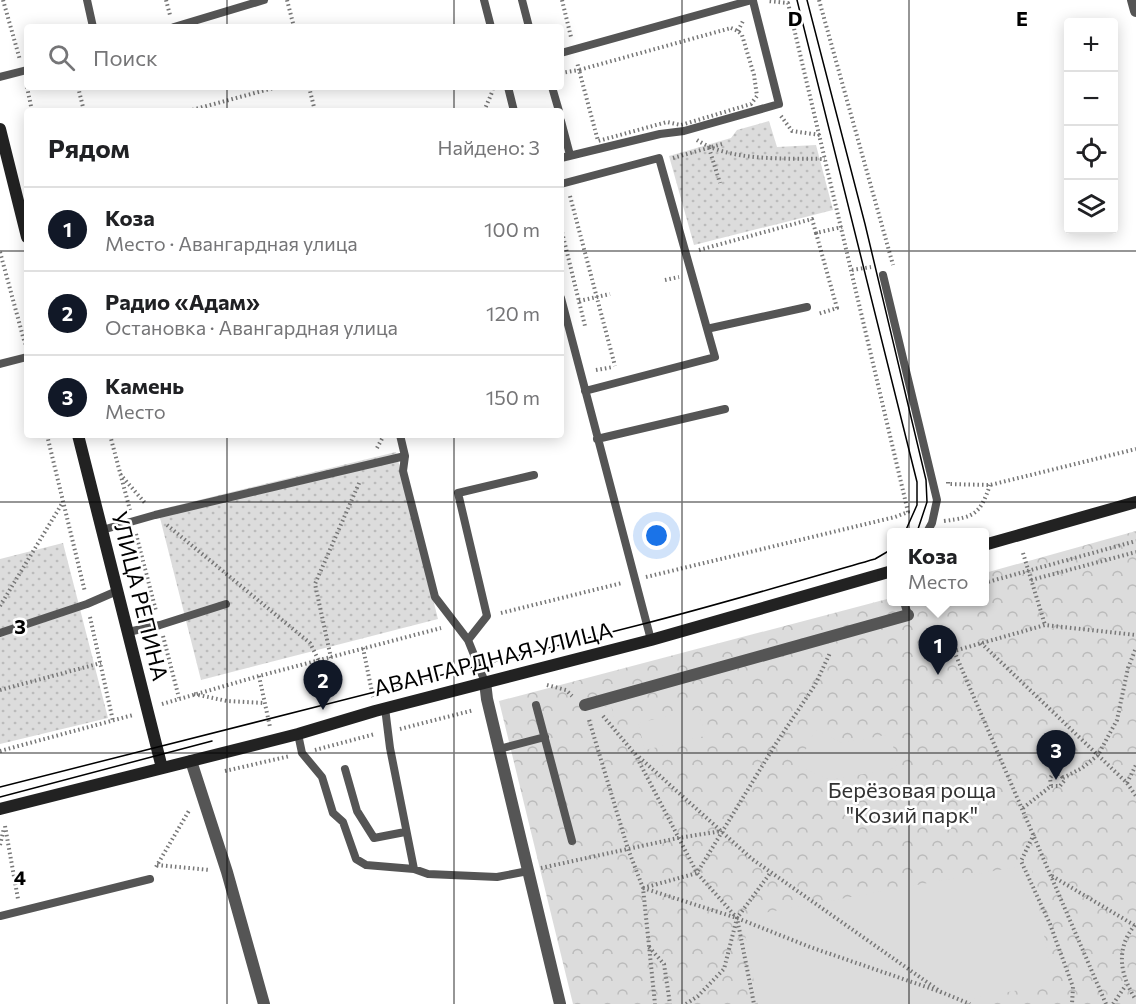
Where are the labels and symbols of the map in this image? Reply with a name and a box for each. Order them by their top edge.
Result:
text: D [788,6,802,30]
text: E [1016,6,1028,30]
street label: УЛИЦА РЕПИНА [106,508,175,683]
your location [642,521,671,550]
text: 3 [14,614,26,638]
street label: АВАНГАРДНАЯ УЛИЦА [371,616,615,701]
pin: 1 [918,626,958,675]
pin: 2 [304,660,342,710]
pin: 3 [1036,730,1076,780]
park label: Берёзовая роща "Козий парк" [828,776,996,828]
text: 4 [14,865,26,889]

